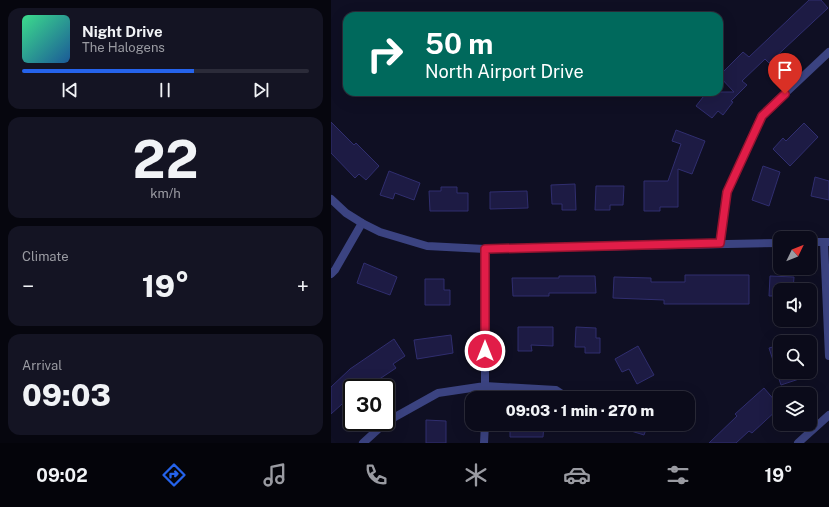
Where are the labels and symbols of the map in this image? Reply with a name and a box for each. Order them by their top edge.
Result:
pin [768,53,802,94]
north arrow [773,231,817,275]
position arrow [464,330,506,372]
speed limit sign: 30 [343,379,395,431]

